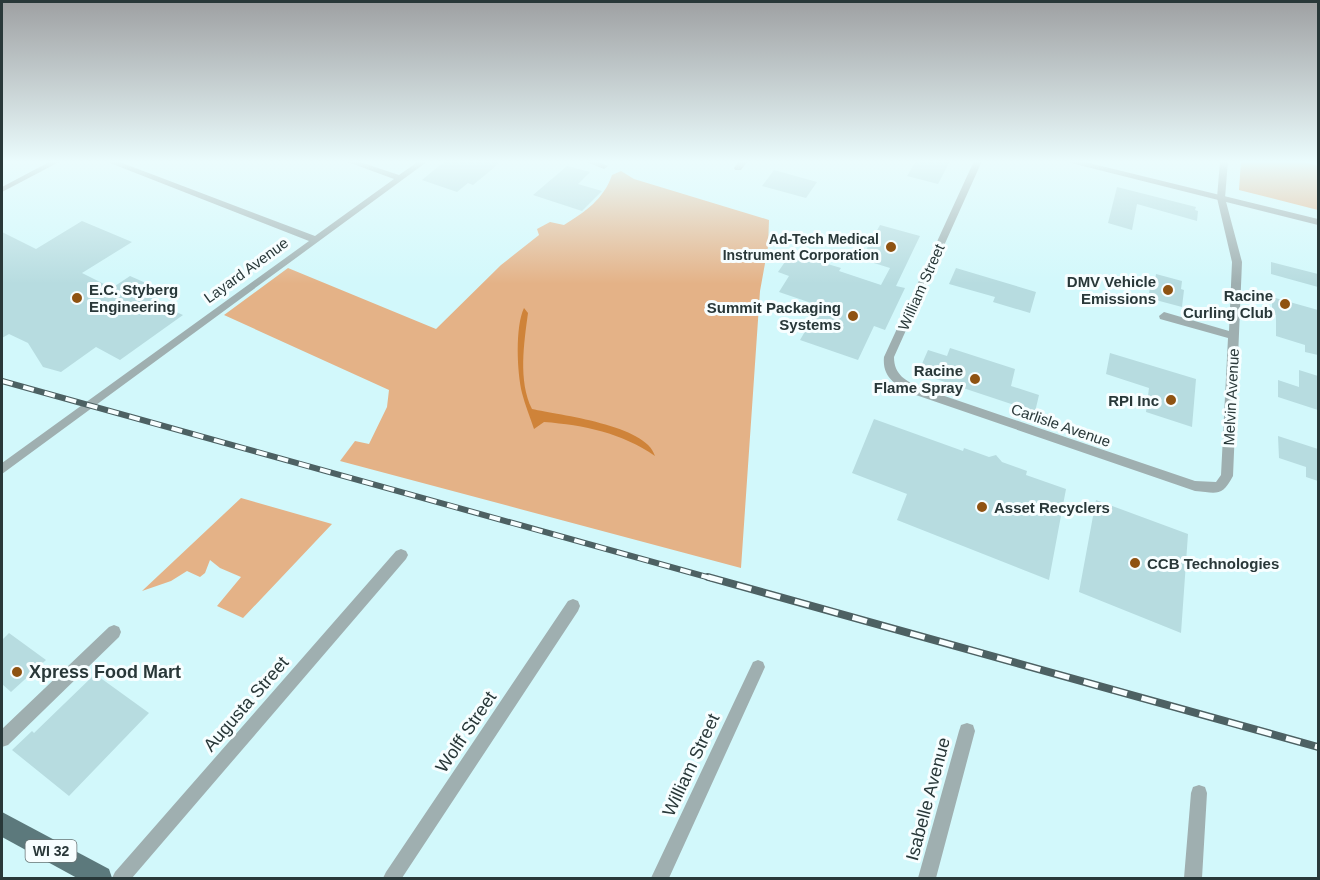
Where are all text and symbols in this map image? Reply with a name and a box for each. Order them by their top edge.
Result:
place label: Ad-Tech Medical Instrument Corporation [723,231,879,263]
street label: Layard Avenue [201,234,291,306]
marker: Ad-Tech Medical Instrument Corporation [884,240,898,254]
street label: William Street [894,241,948,333]
place label: DMV Vehicle Emissions [1067,273,1156,307]
place label: E.C. Styberg Engineering [89,281,178,315]
marker: DMV Vehicle Emissions [1161,283,1175,297]
place label: Racine Curling Club [1183,287,1273,321]
marker: E.C. Styberg Engineering [70,291,84,305]
marker: Racine Curling Club [1278,297,1292,311]
place label: Summit Packaging Systems [707,299,841,333]
marker: Summit Packaging Systems [846,309,860,323]
street label: Melvin Avenue [1220,348,1242,446]
place label: Racine Flame Spray [874,362,964,396]
marker: Racine Flame Spray [968,372,982,386]
place label: RPI Inc [1108,392,1159,409]
marker: RPI Inc [1164,393,1178,407]
street label: Carlisle Avenue [1009,400,1113,450]
place label: Asset Recyclers [994,499,1110,516]
marker: Asset Recyclers [975,500,989,514]
place label: CCB Technologies [1147,555,1279,572]
marker: CCB Technologies [1128,556,1142,570]
street label: Augusta Street [199,653,293,755]
place label: Xpress Food Mart [29,662,181,682]
marker: Xpress Food Mart [10,665,24,679]
street label: Wolff Street [432,688,500,776]
street label: William Street [658,710,724,820]
street label: Isabelle Avenue [902,735,954,863]
road number: WI 32 [26,840,76,862]

